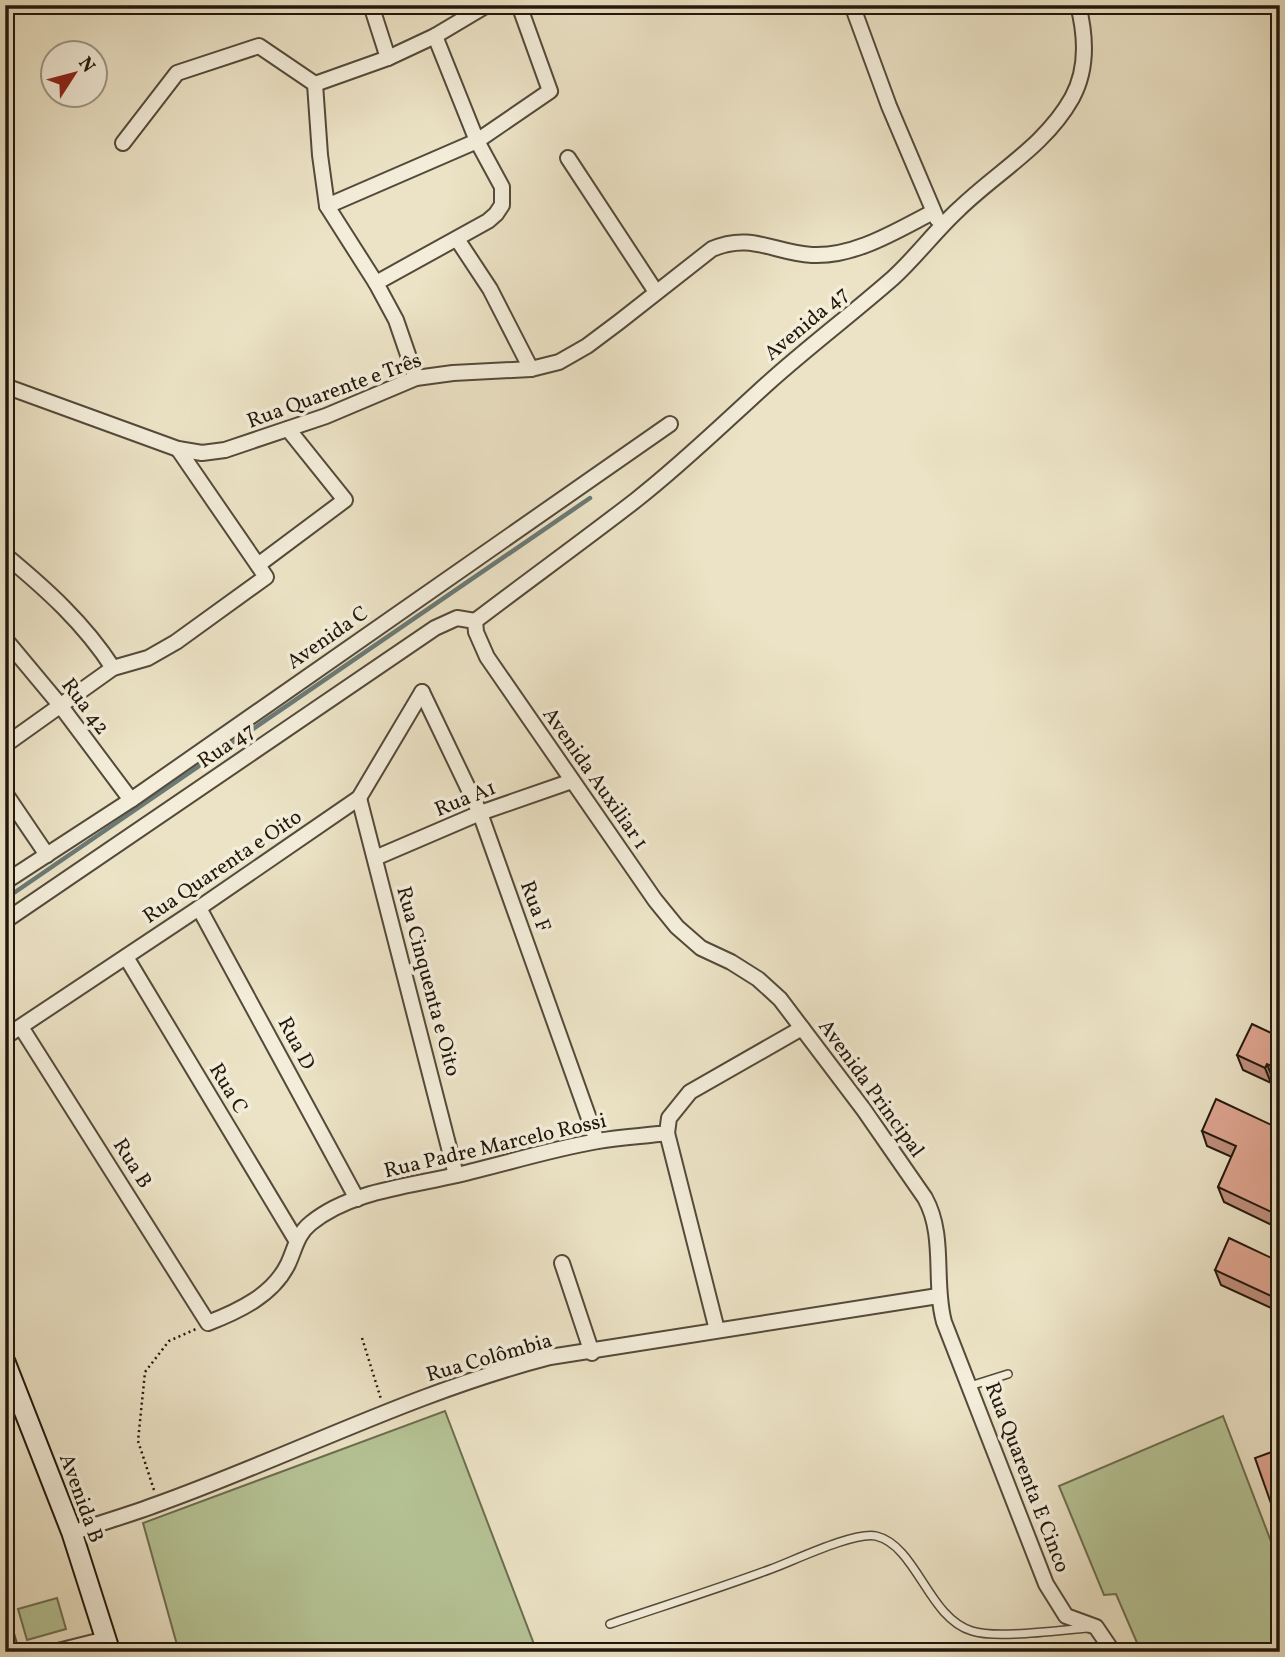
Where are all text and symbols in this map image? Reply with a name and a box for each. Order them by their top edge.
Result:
north arrow [38,38,108,108]
text: N [72,52,101,79]
street label: Avenida 47 [758,280,856,368]
street label: Rua Quarente e Três [243,346,426,436]
street label: Avenida C [281,600,374,677]
street label: Rua 42 [54,672,116,741]
street label: Avenida Auxiliar 1 [535,702,655,856]
street label: Rua 47 [192,716,261,776]
street label: Rua A1 [431,774,501,825]
street label: Rua Quarenta e Oito [138,803,308,931]
street label: Rua F [512,877,557,936]
street label: Rua Cinquenta e Oito [388,883,467,1080]
street label: Rua D [270,1012,322,1075]
street label: Avenida Principal [811,1014,931,1164]
street label: Rua C [201,1058,254,1120]
street label: Rua Padre Marcelo Rossi [381,1107,609,1186]
street label: Rua B [105,1133,158,1194]
street label: Rua Colômbia [423,1327,556,1390]
street label: Rua Quarenta E Cinco [977,1378,1076,1577]
street label: Avenida B [51,1450,110,1547]

